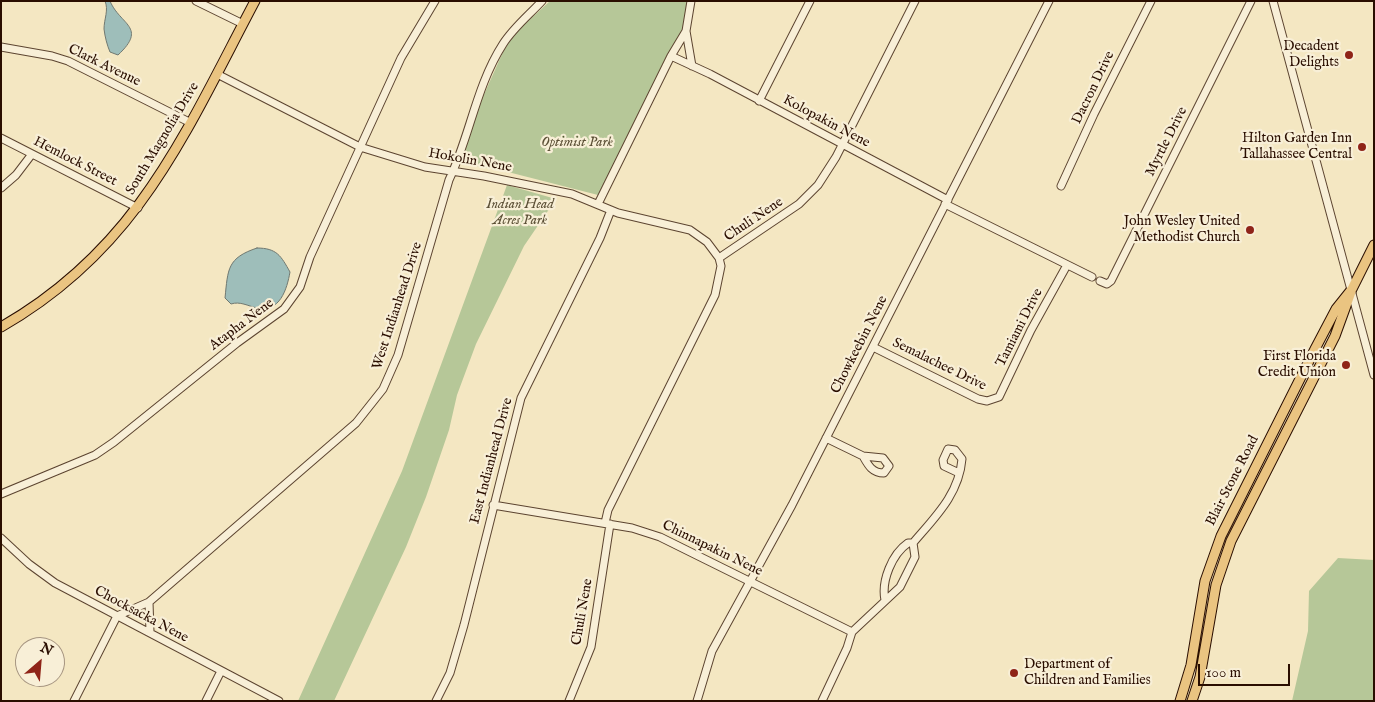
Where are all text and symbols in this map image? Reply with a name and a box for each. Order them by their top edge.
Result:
place label: Decadent Delights [1283,39,1339,72]
street label: Clark Avenue [65,41,143,91]
street label: Dacron Drive [1069,49,1119,127]
marker: Decadent Delights [1343,49,1355,61]
street label: South Magnolia Drive [123,80,203,198]
street label: Kolopakin Nene [780,92,872,152]
street label: Myrtle Drive [1142,105,1192,179]
place label: Hilton Garden Inn Tallahassee Central [1240,131,1352,164]
street label: Hemlock Street [30,134,120,190]
park label: Optimist Park [541,135,613,151]
marker: Hilton Garden Inn Tallahassee Central [1356,141,1368,153]
street label: Hokolin Nene [427,145,513,177]
street label: Chuli Nene [721,194,787,246]
park label: Indian Head Acres Park [486,197,554,230]
place label: John Wesley United Methodist Church [1124,214,1240,246]
marker: John Wesley United Methodist Church [1244,224,1256,236]
street label: West Indianhead Drive [369,240,427,372]
street label: Tamiami Drive [993,286,1047,370]
street label: Chowkeebin Nene [828,293,892,397]
street label: Atapha Nene [206,295,278,355]
street label: Semalachee Drive [889,335,989,395]
place label: First Florida Credit Union [1258,349,1336,382]
marker: First Florida Credit Union [1340,359,1352,371]
street label: East Indianhead Drive [467,396,517,526]
street label: Blair Stone Road [1203,433,1263,529]
street label: Chinnapakin Nene [659,517,765,581]
street label: Chuli Nene [569,577,597,647]
street label: Chocksacka Nene [91,583,191,647]
north arrow [15,637,65,687]
text: N [37,639,56,660]
scale bar [1200,654,1292,686]
place label: Department of Children and Families [1024,657,1151,690]
text: 100 m [1206,663,1241,682]
marker: Department of Children and Families [1008,667,1020,679]

